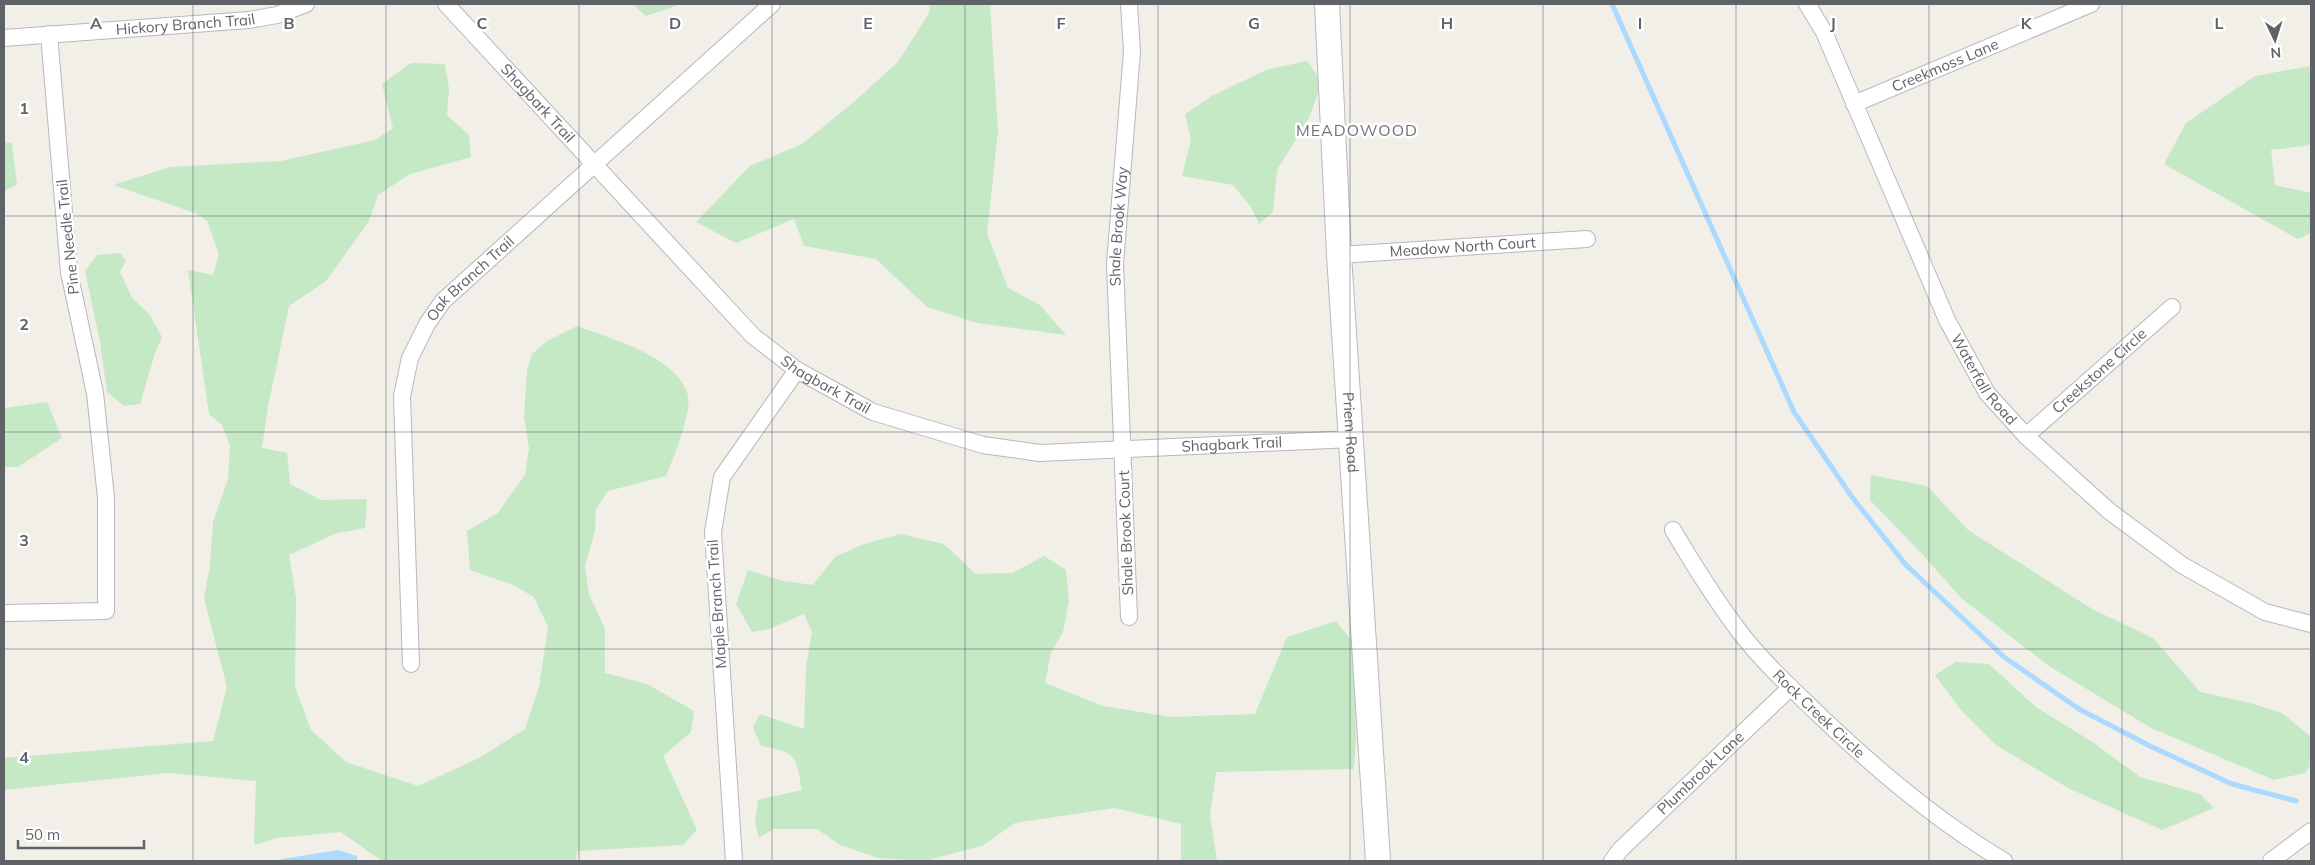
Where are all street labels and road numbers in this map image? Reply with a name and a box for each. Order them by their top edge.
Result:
street label: Hickory Branch Trail [115,9,257,39]
street label: Creekmoss Lane [1889,34,2001,96]
street label: Shagbark Trail [497,59,579,146]
street label: Shale Brook Way [1105,166,1132,287]
street label: Pine Needle Trail [52,178,83,296]
street label: Oak Branch Trail [422,232,518,325]
street label: Meadow North Court [1389,232,1536,261]
street label: Creekstone Circle [2048,324,2150,418]
street label: Waterfall Road [1947,330,2021,429]
street label: Shagbark Trail [777,351,874,418]
street label: Priem Road [1339,391,1363,473]
street label: Shagbark Trail [1181,432,1283,456]
street label: Shale Brook Court [1114,470,1137,596]
street label: Maple Branch Trail [703,539,730,669]
street label: Rock Creek Circle [1769,666,1869,762]
street label: Plumbrook Lane [1653,727,1748,818]

